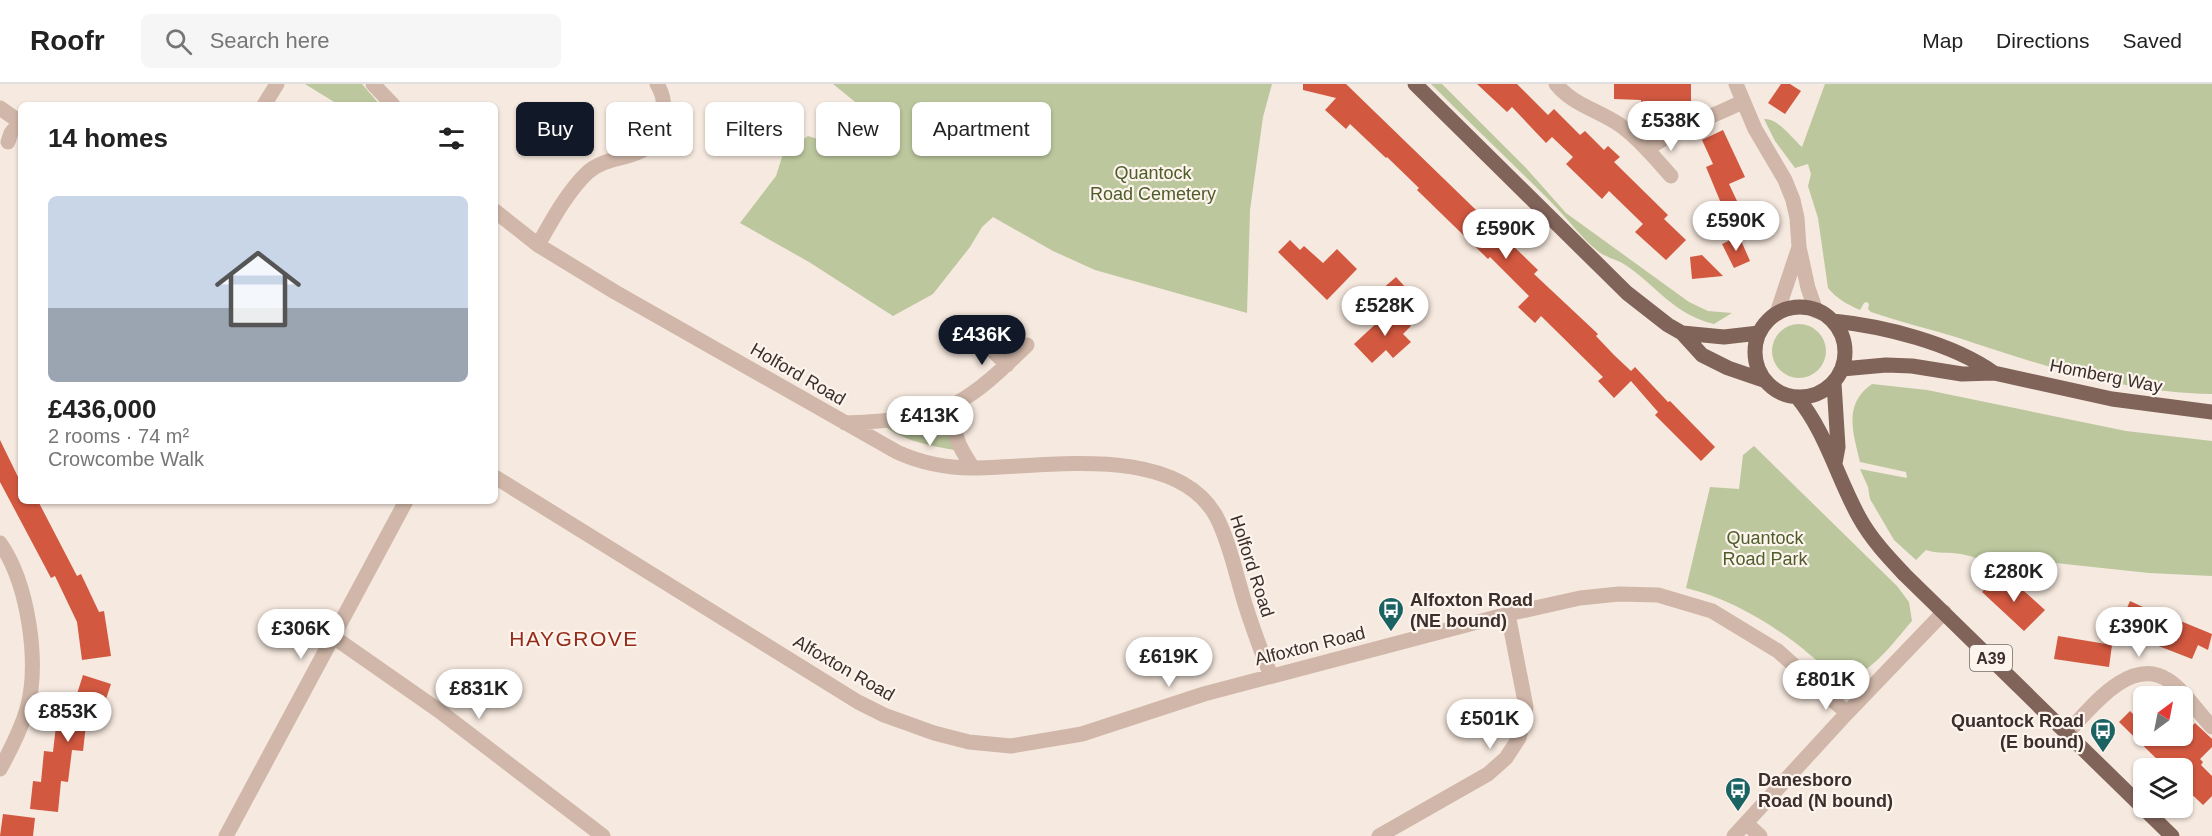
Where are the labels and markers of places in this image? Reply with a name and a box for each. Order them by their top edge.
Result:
pin: £538K [1629,101,1713,152]
pin: £590K [1694,201,1778,252]
pin: £590K [1464,209,1548,260]
pin: £528K [1343,286,1427,337]
pin: £436K [940,315,1024,366]
pin: £413K [888,396,972,447]
pin: £280K [1972,552,2056,603]
place label: Alfoxton Road (NE bound) [1410,590,1533,631]
bus stop icon: Alfoxton Road (NE bound) [1376,595,1406,633]
pin: £390K [2097,607,2181,658]
pin: £306K [259,609,343,660]
pin: £619K [1127,637,1211,688]
pin: £801K [1784,660,1868,711]
pin: £831K [437,669,521,720]
pin: £853K [26,692,110,743]
pin: £501K [1448,699,1532,750]
place label: Quantock Road (E bound) [1951,711,2084,752]
bus stop icon: Quantock Road (E bound) [2088,716,2118,754]
place label: Danesboro Road (N bound) [1758,770,1893,811]
bus stop icon: Danesboro Road (N bound) [1723,775,1753,813]

